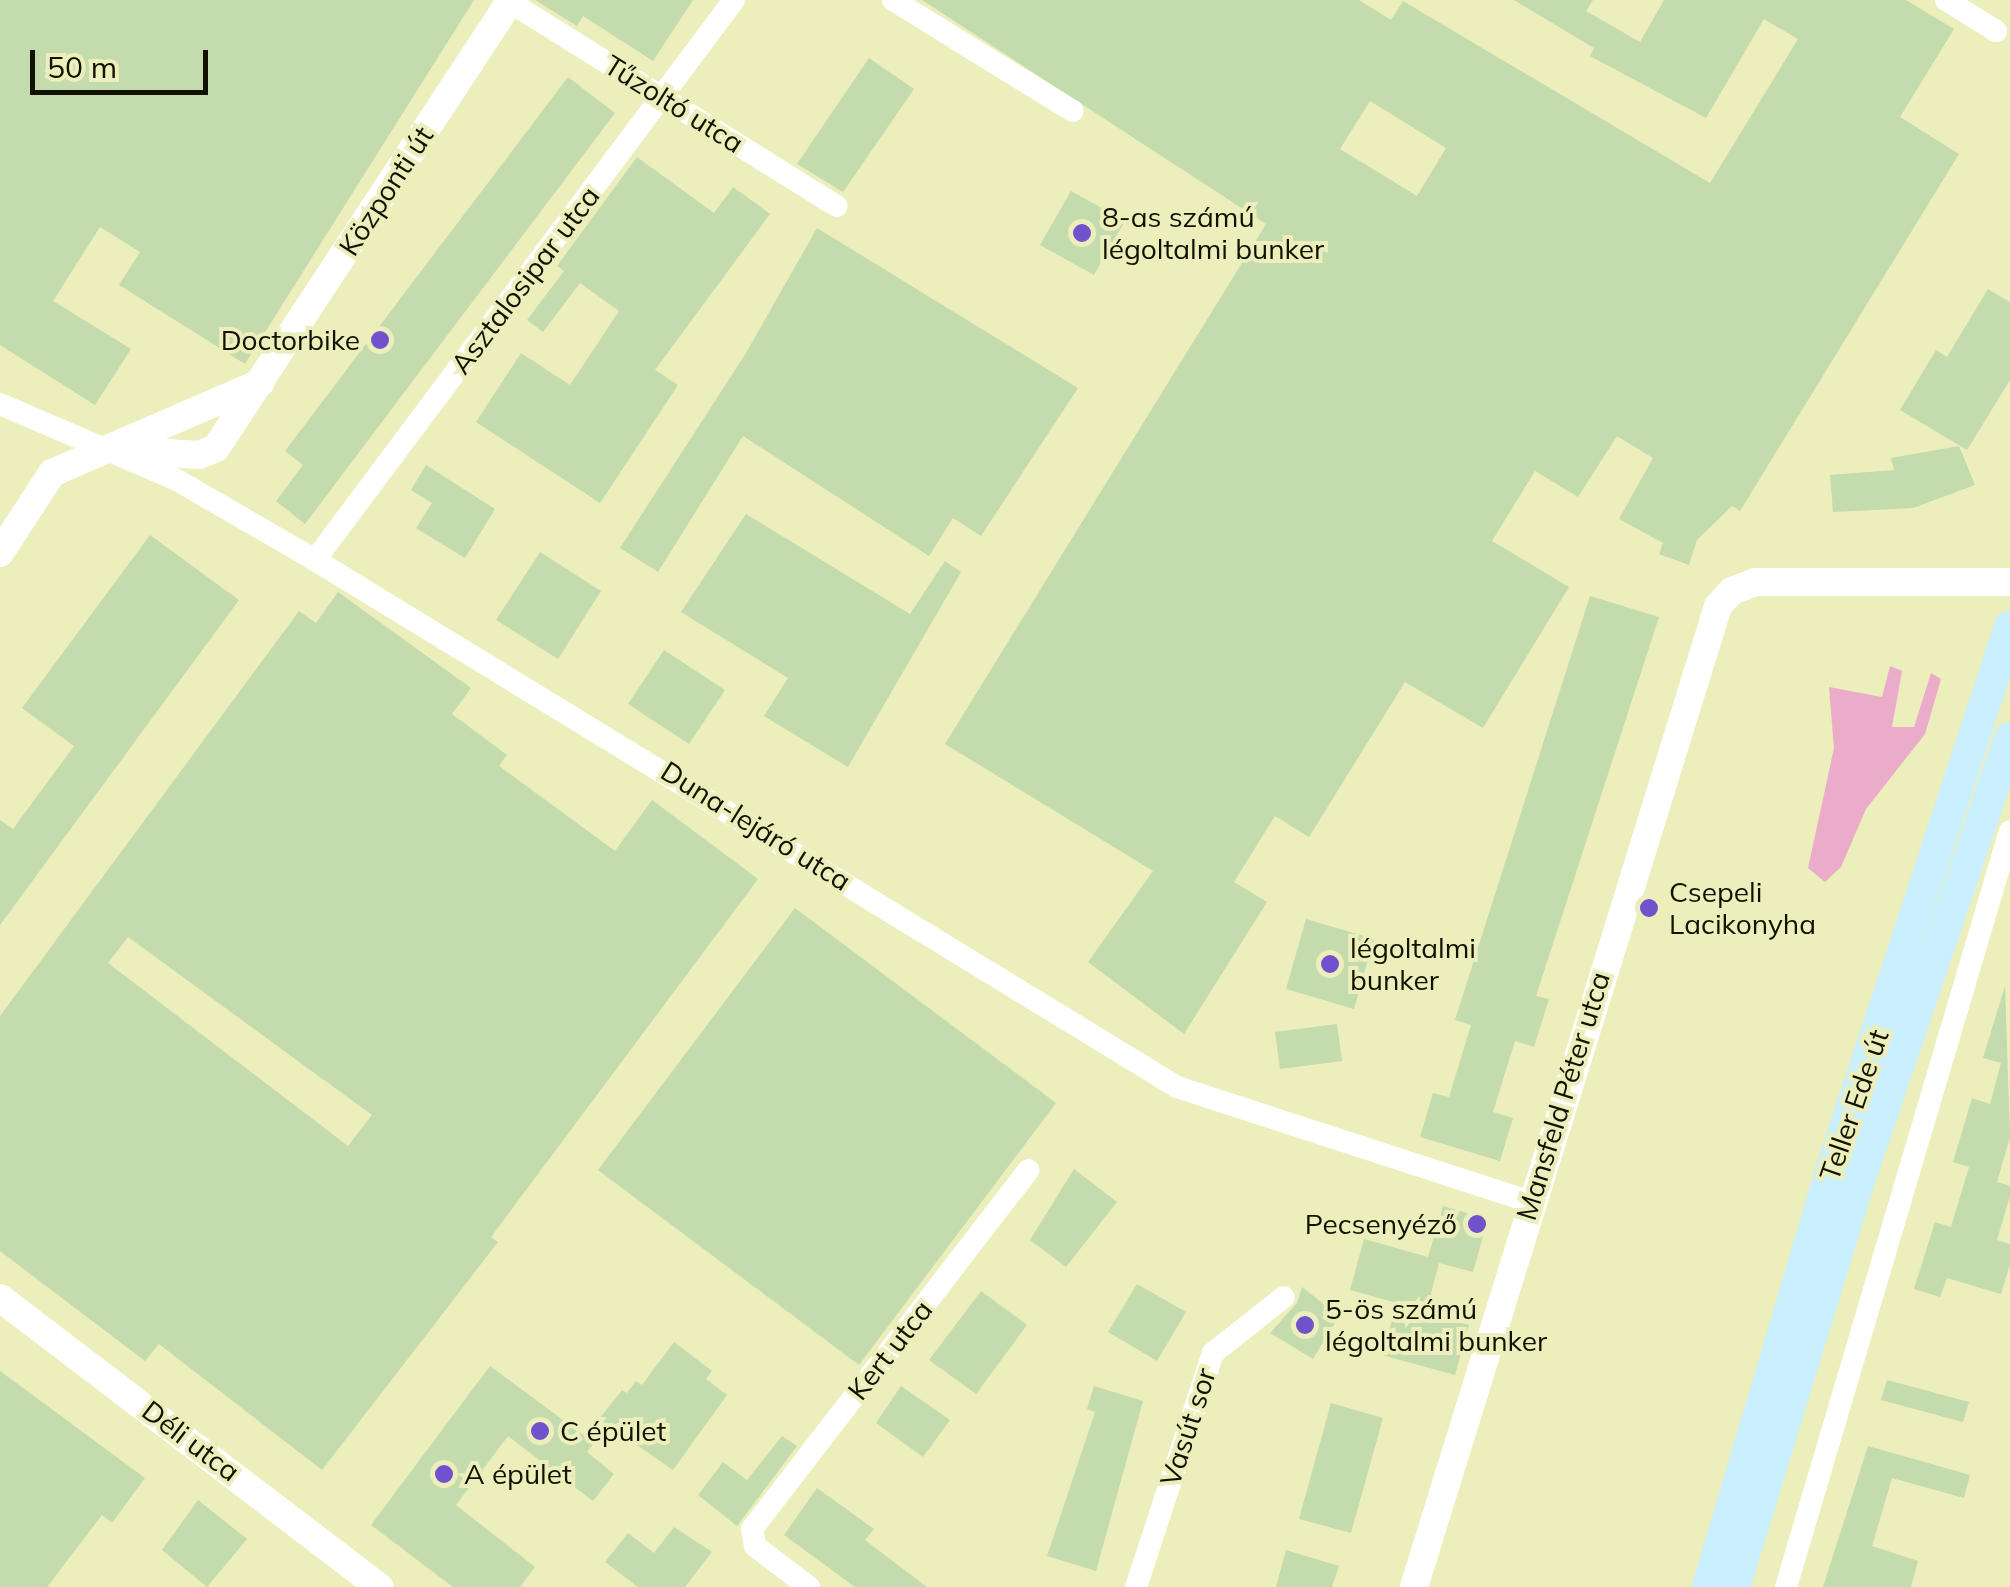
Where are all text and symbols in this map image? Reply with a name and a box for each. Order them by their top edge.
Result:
scale bar [35,30,212,92]
text: 50 m [47,48,117,86]
street label: Tűzoltó utca [598,48,750,160]
street label: Központi út [332,120,440,262]
street label: Asztalosipar utca [444,180,606,380]
place label: 8-as számú légoltalmi bunker [1102,200,1324,266]
marker: 8-as számú légoltalmi bunker [1071,222,1093,244]
place label: Doctorbike [221,323,360,357]
marker: Doctorbike [369,329,391,351]
street label: Duna-lejáró utca [655,754,857,898]
place label: Csepeli Lacikonyha [1669,875,1816,941]
marker: Csepeli Lacikonyha [1638,897,1660,919]
place label: légoltalmi bunker [1350,931,1476,997]
marker: légoltalmi bunker [1319,953,1341,975]
street label: Mansfeld Péter utca [1509,968,1617,1224]
street label: Teller Ede út [1812,1025,1896,1185]
place label: Pecsenyéző [1305,1207,1457,1241]
marker: Pecsenyéző [1466,1213,1488,1235]
place label: 5-ös számú légoltalmi bunker [1325,1292,1547,1358]
street label: Kert utca [841,1294,939,1406]
marker: 5-ös számú légoltalmi bunker [1294,1314,1316,1336]
street label: Vasút sor [1153,1364,1223,1490]
street label: Déli utca [136,1394,246,1488]
place label: C épület [560,1414,666,1448]
marker: C épület [529,1420,551,1442]
place label: A épület [464,1457,572,1491]
marker: A épület [433,1463,455,1485]

